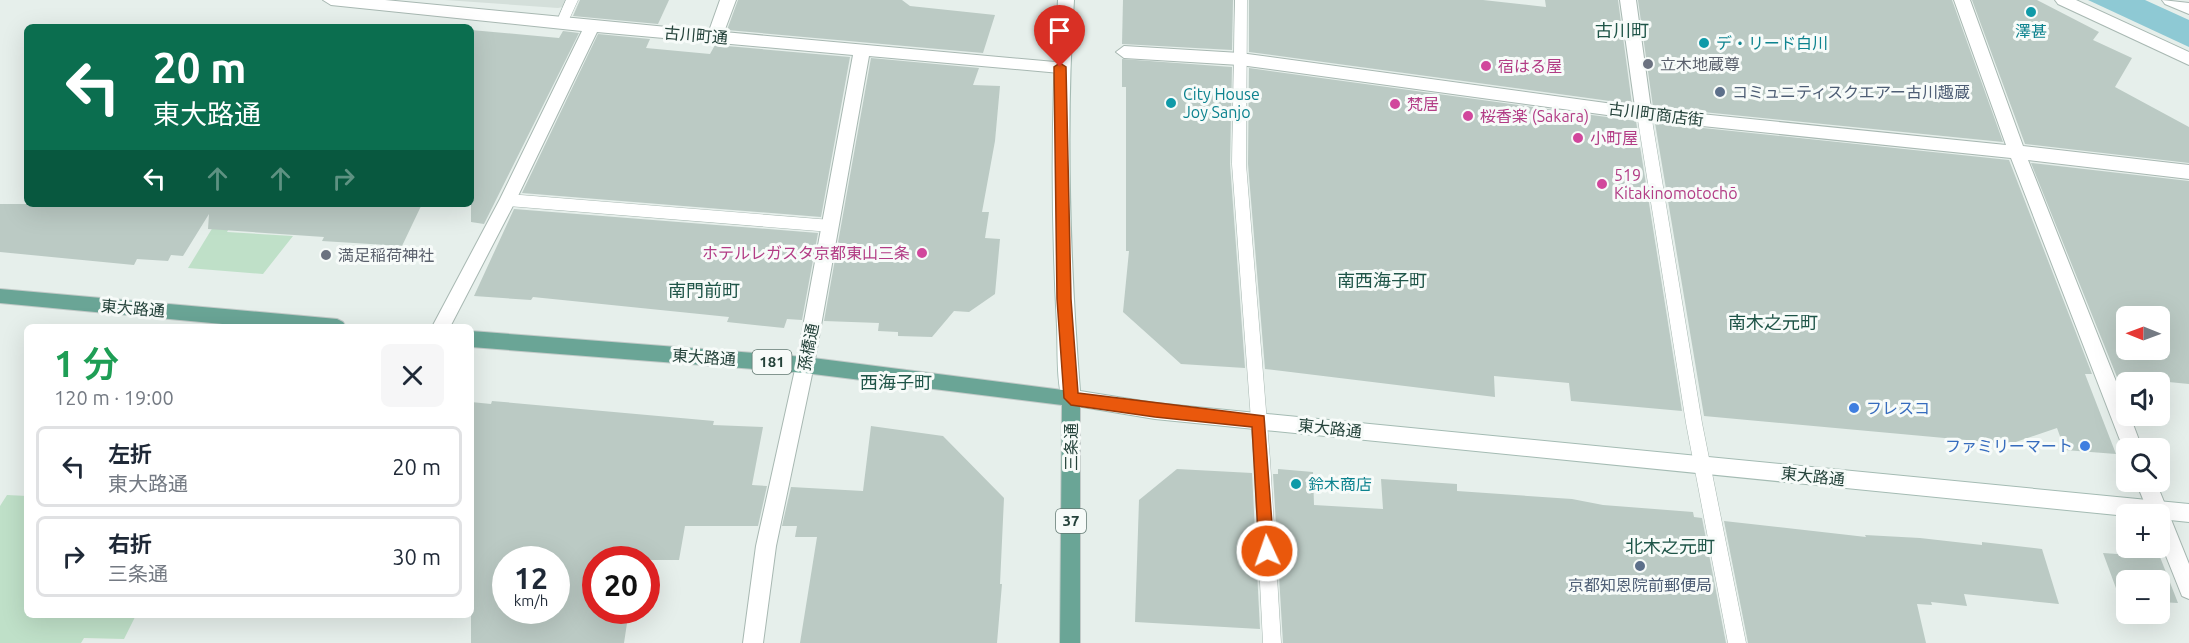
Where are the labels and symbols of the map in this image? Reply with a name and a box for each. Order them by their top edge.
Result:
pin [1034,5,1085,67]
marker: 澤甚 [2024,5,2038,19]
district label: 古川町 [1595,20,1649,40]
place label: 澤甚 [2015,22,2047,40]
street label: 古川町通 [663,23,729,47]
place label: デ・リード白川 [1716,34,1828,52]
marker: デ・リード白川 [1697,36,1711,50]
place label: 立木地蔵尊 [1660,55,1740,73]
place label: 宿はる屋 [1498,57,1562,75]
marker: 立木地蔵尊 [1641,57,1655,71]
marker: 宿はる屋 [1479,59,1493,73]
place label: コミュニティスクエアー古川趣蔵 [1732,83,1970,101]
place label: City House Joy Sanjo [1183,85,1260,121]
marker: コミュニティスクエアー古川趣蔵 [1713,85,1727,99]
place label: 梵居 [1407,95,1439,113]
marker: City House Joy Sanjo [1164,96,1178,110]
marker: 梵居 [1388,97,1402,111]
street label: 古川町商店街 [1607,99,1705,129]
place label: 桜香楽 (Sakara) [1480,107,1589,126]
marker: 桜香楽 (Sakara) [1461,109,1475,123]
place label: 小町屋 [1590,129,1638,147]
marker: 小町屋 [1571,131,1585,145]
place label: 519 Kitakinomotochō [1614,166,1738,202]
marker: 519 Kitakinomotochō [1595,177,1609,191]
place label: ホテルレガスタ京都東山三条 [702,244,910,262]
place label: 満足稲荷神社 [338,246,434,264]
marker: ホテルレガスタ京都東山三条 [915,246,929,260]
marker: 満足稲荷神社 [319,248,333,262]
district label: 南西海子町 [1337,270,1427,290]
district label: 南門前町 [668,280,740,300]
street label: 東大路通 [100,296,166,320]
north arrow [2116,306,2170,360]
district label: 南木之元町 [1728,312,1818,332]
street label: 孫橋通 [795,322,821,372]
street label: 東大路通 [671,346,737,368]
road number: 181 [752,350,792,374]
district label: 西海子町 [860,372,932,392]
place label: フレスコ [1866,399,1930,417]
marker: フレスコ [1847,401,1861,415]
street label: 東大路通 [1297,416,1363,440]
street label: 三条通 [1062,423,1080,471]
place label: ファミリーマート [1945,437,2073,455]
marker: ファミリーマート [2078,439,2092,453]
street label: 東大路通 [1780,464,1846,488]
place label: 鈴木商店 [1308,475,1372,493]
marker: 鈴木商店 [1289,477,1303,491]
road number: 37 [1056,509,1086,533]
position arrow [1235,519,1299,583]
district label: 北木之元町 [1625,536,1715,556]
speed limit sign: 20 [582,546,660,624]
marker: 京都知恩院前郵便局 [1633,559,1647,573]
place label: 京都知恩院前郵便局 [1568,576,1712,594]

